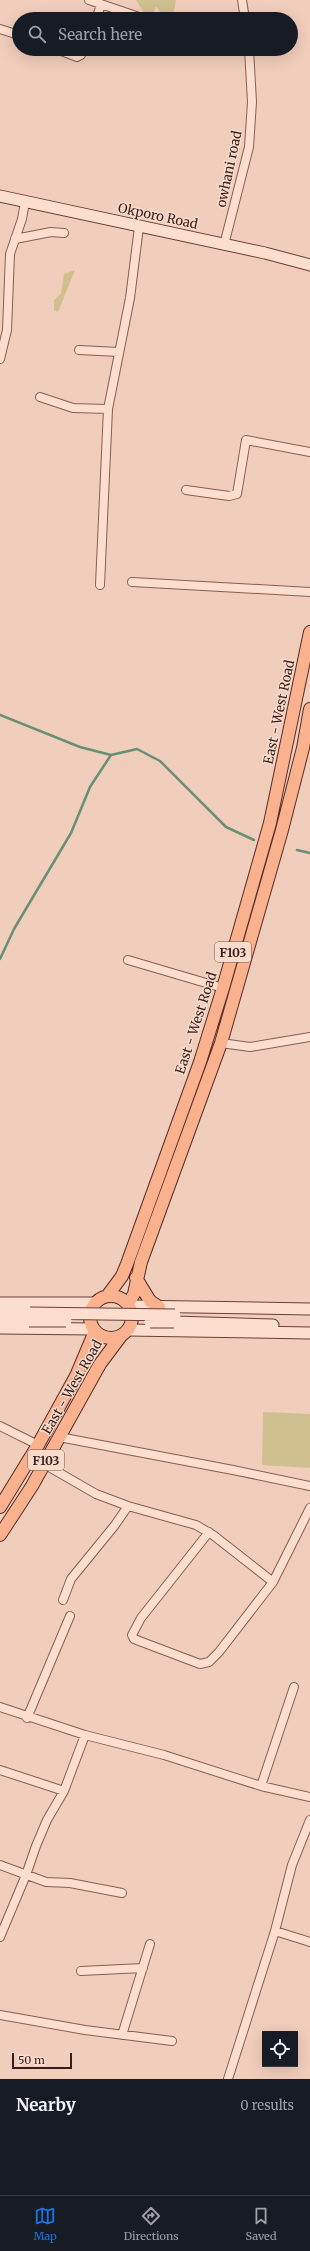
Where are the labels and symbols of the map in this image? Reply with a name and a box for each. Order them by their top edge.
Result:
street label: owhani road [213,129,245,209]
street label: Okporo Road [117,199,200,233]
street label: East - West Road [260,658,298,766]
road number: F103 [215,942,251,962]
street label: East - West Road [172,970,221,1076]
street label: East - West Road [38,1337,106,1437]
road number: F103 [28,1450,64,1470]
scale bar [12,2051,72,2070]

